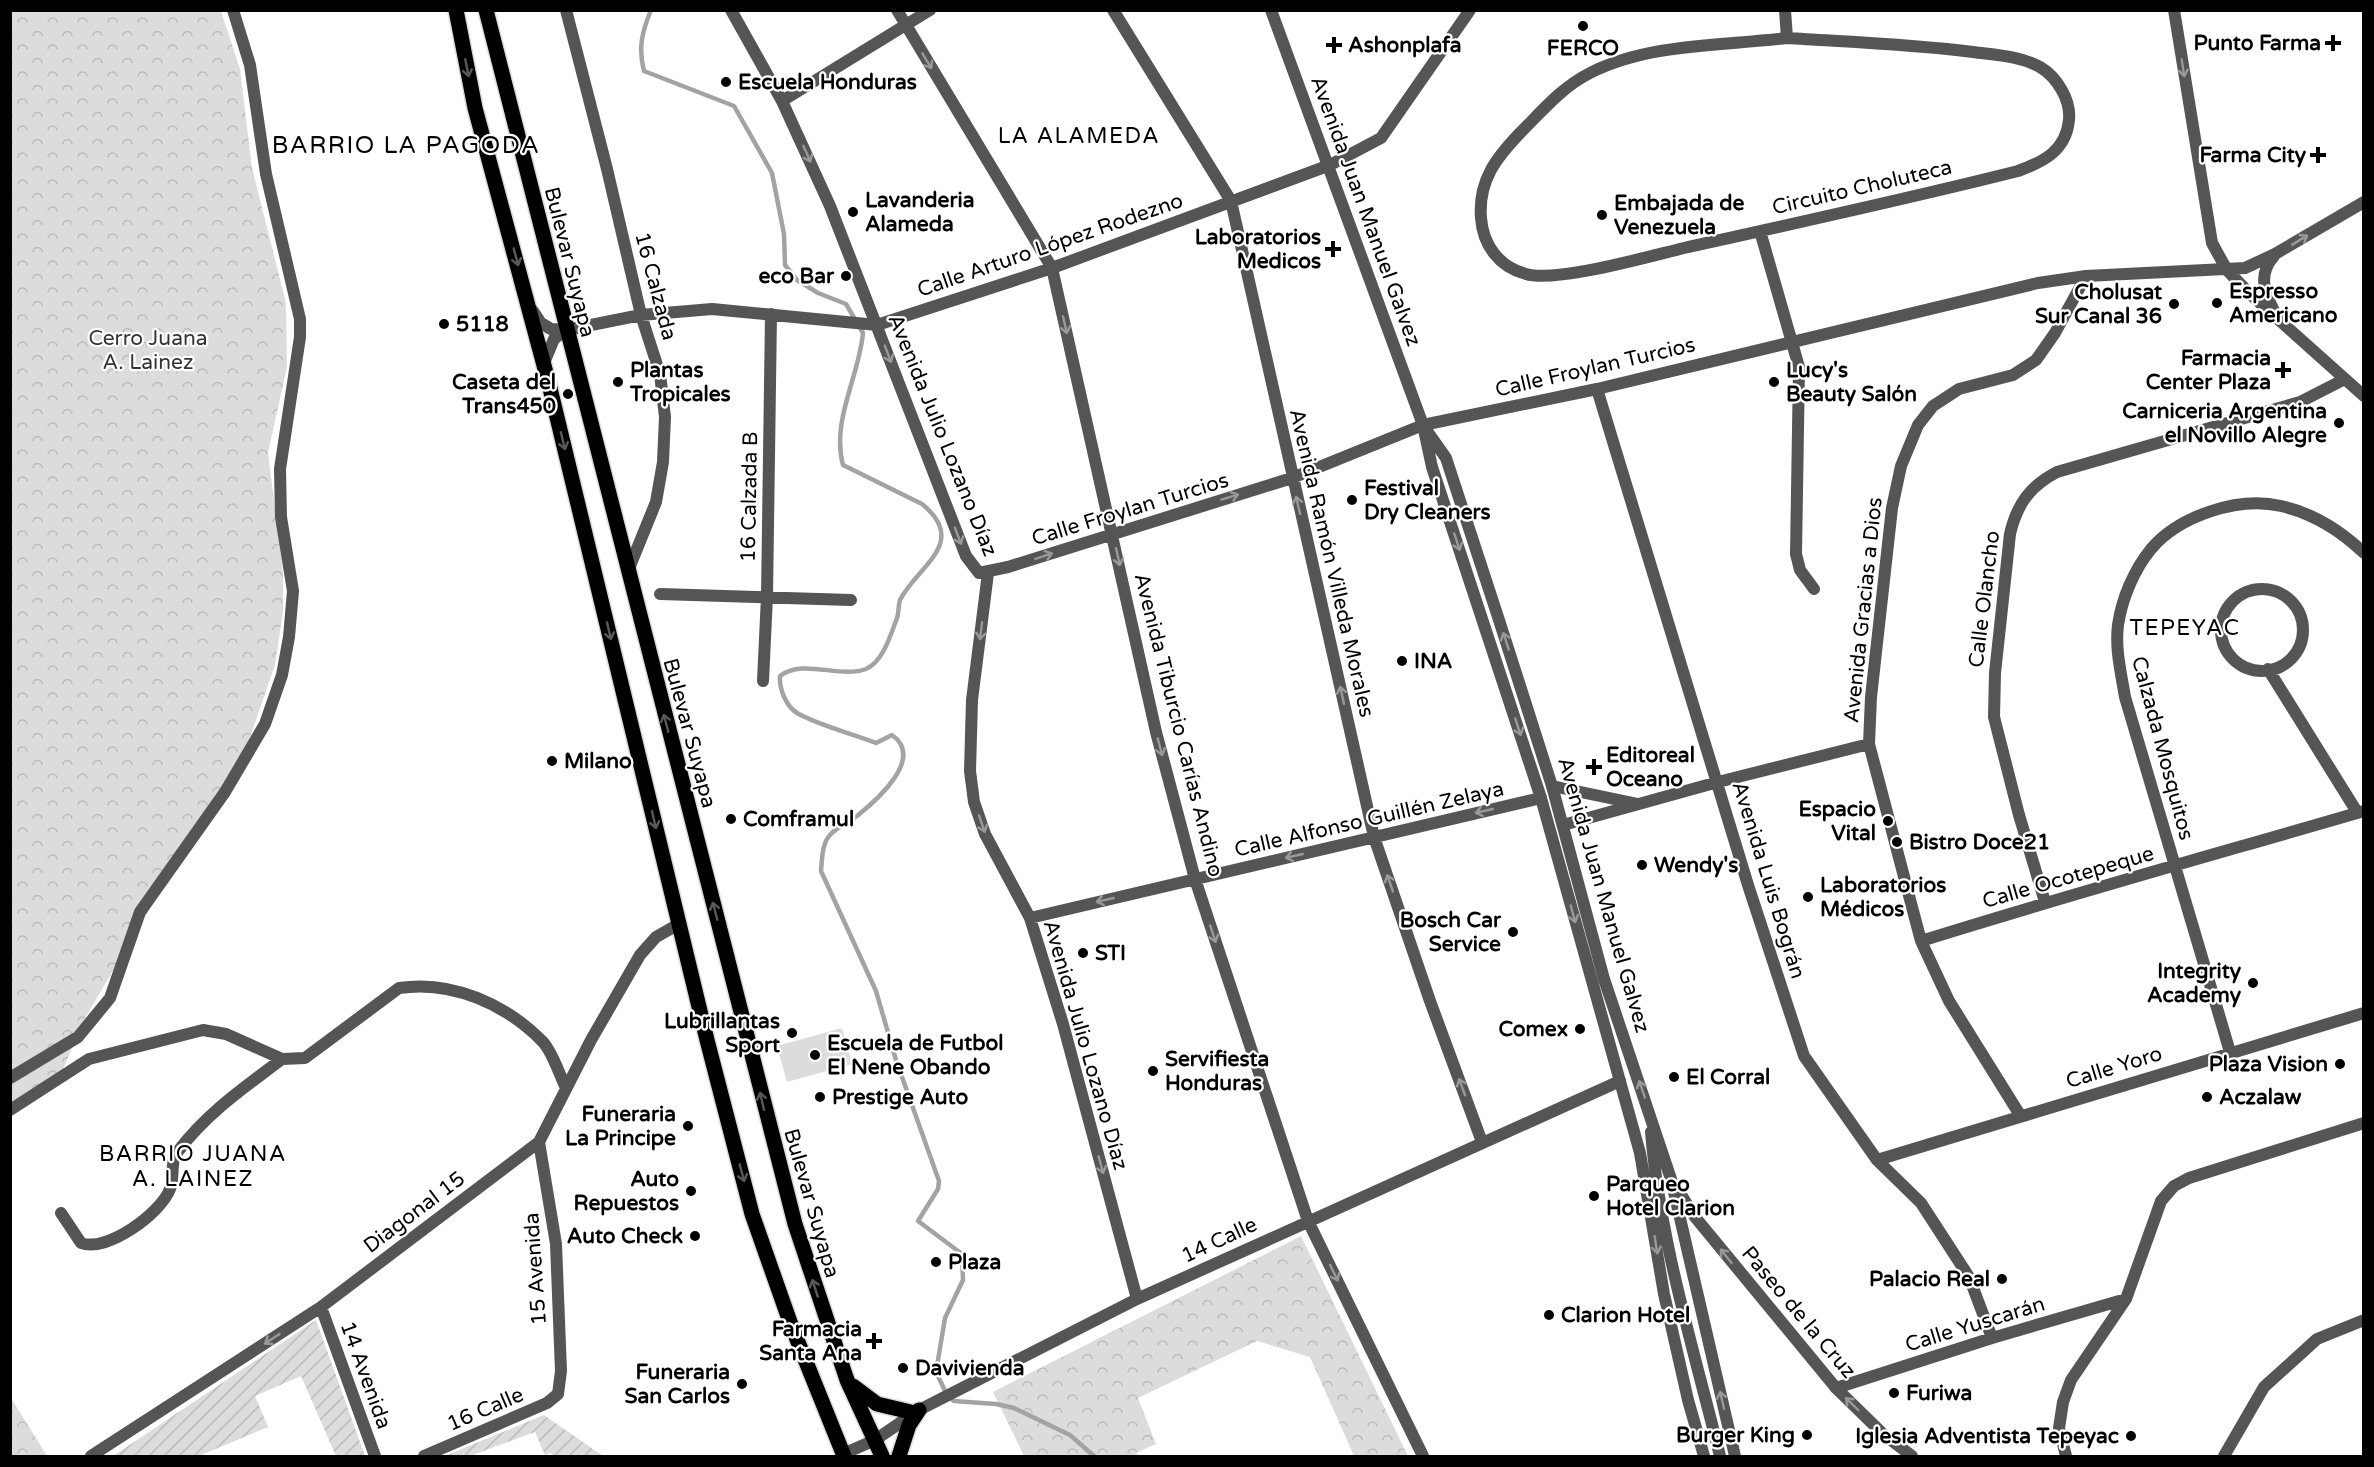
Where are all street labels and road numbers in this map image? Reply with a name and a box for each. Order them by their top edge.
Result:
street label: Avenida Juan Manuel Galvez [1305,73,1426,350]
street label: Circuito Choluteca [1770,155,1954,220]
street label: Bulevar Suyapa [539,184,600,340]
street label: Calle Arturo López Rodezno [914,188,1186,303]
street label: 16 Calzada [629,229,682,343]
street label: Avenida Julio Lozano Díaz [882,311,1003,560]
street label: Calle Froylan Turcios [1493,332,1698,403]
street label: Avenida Ramón Villeda Morales [1284,407,1379,720]
street label: 16 Calzada B [736,431,763,563]
street label: Calle Froylan Turcios [1029,468,1232,551]
street label: Avenida Gracias a Dios [1839,496,1888,724]
street label: Calle Olancho [1964,529,2005,669]
street label: Avenida Tiburcio Carías Andino [1129,571,1228,879]
street label: Calzada Mosquitos [2126,654,2199,843]
street label: Bulevar Suyapa [658,655,722,811]
street label: Avenida Juan Manuel Galvez [1552,755,1655,1036]
street label: Calle Alfonso Guillén Zelaya [1232,776,1506,863]
street label: Avenida Luis Bográn [1727,778,1810,982]
street label: Calle Ocotepeque [1979,841,2157,914]
street label: Avenida Julio Lozano Díaz [1038,917,1133,1173]
street label: Calle Yoro [2063,1041,2165,1094]
street label: Bulevar Suyapa [778,1126,845,1281]
street label: Diagonal 15 [359,1166,470,1259]
street label: 15 Avenida [519,1212,552,1326]
street label: 14 Calle [1177,1212,1261,1269]
street label: Paseo de la Cruz [1736,1241,1861,1383]
street label: Calle Yuscarán [1902,1291,2048,1358]
street label: 14 Avenida [335,1318,397,1432]
street label: 16 Calle [443,1382,527,1437]

